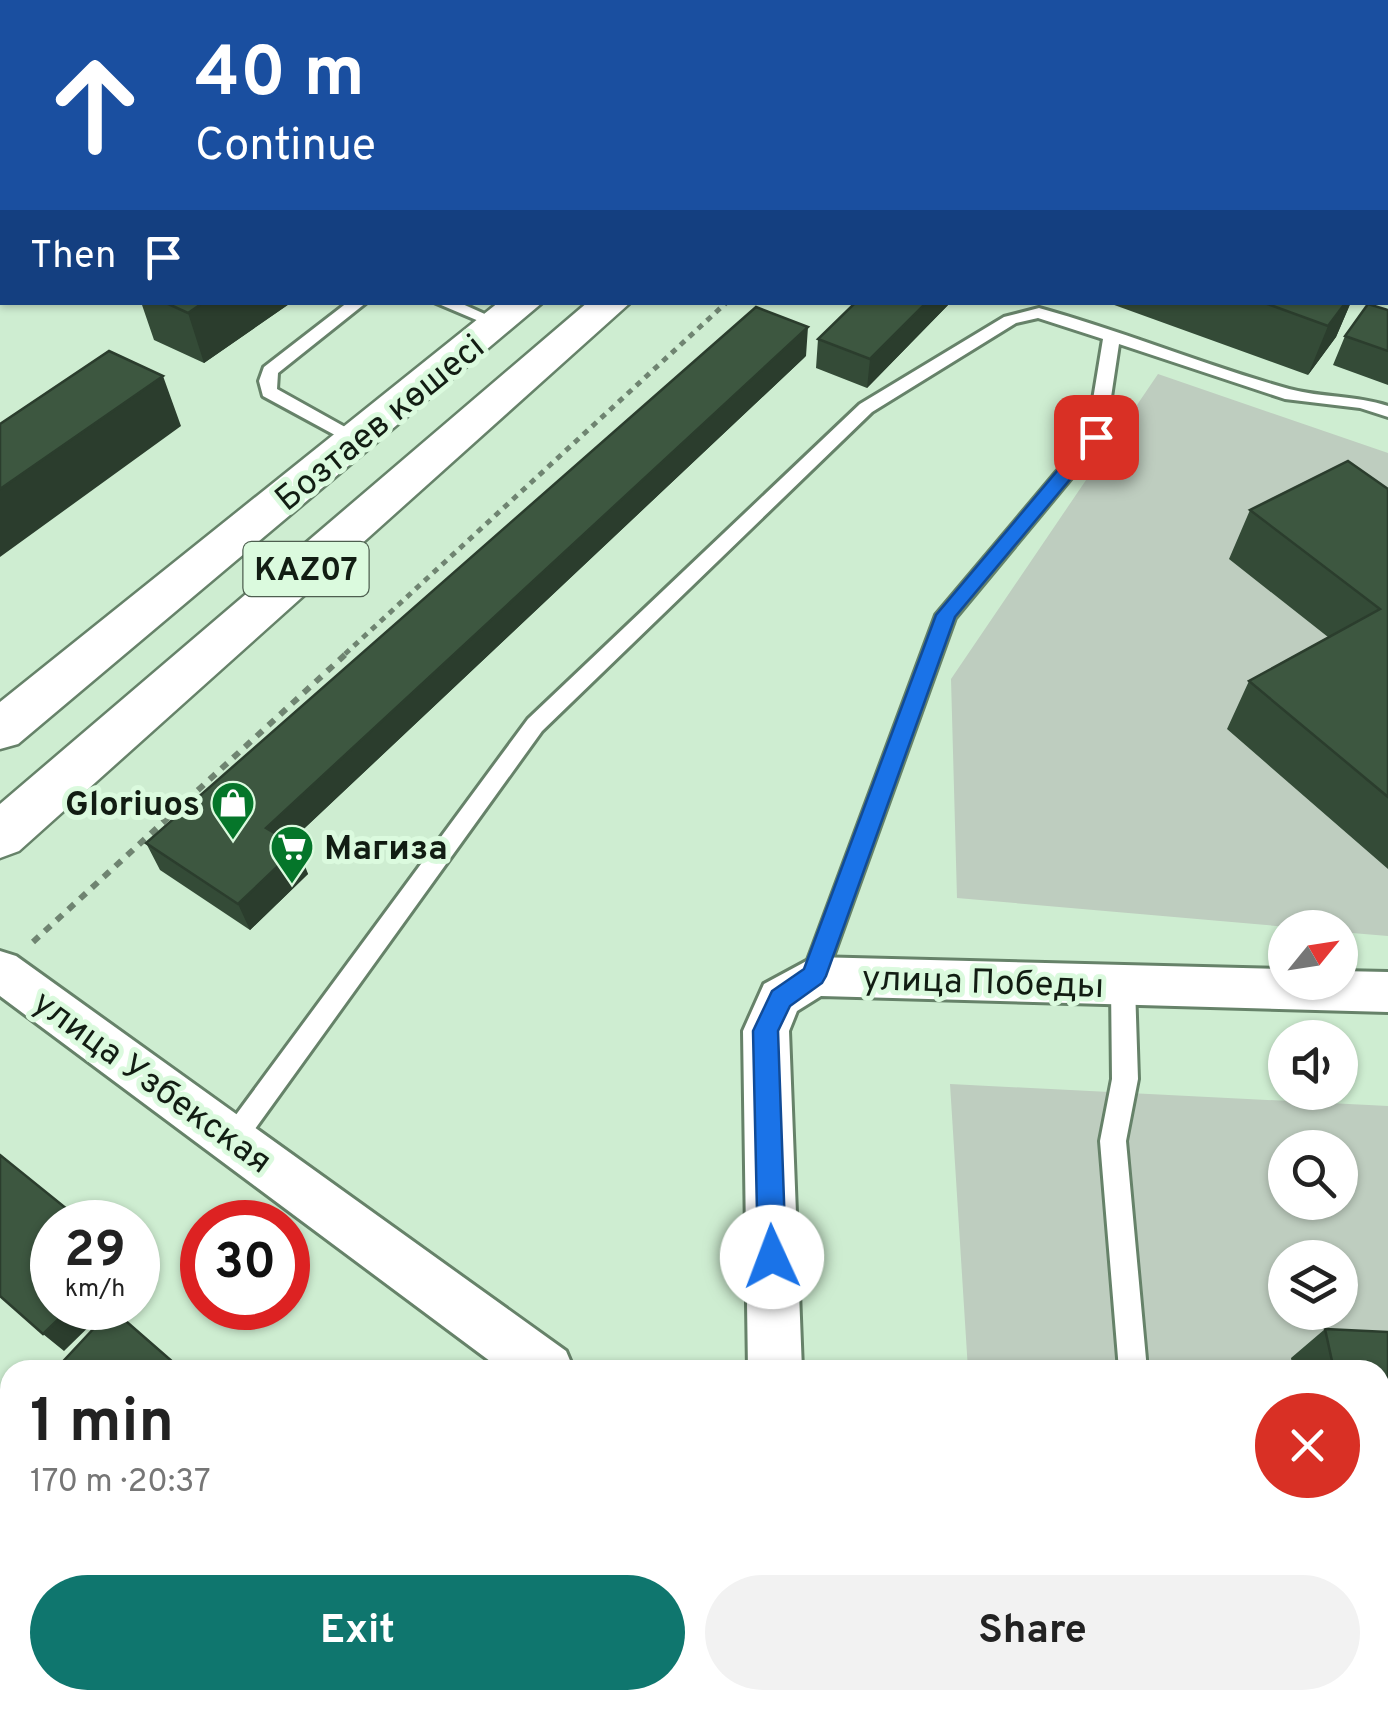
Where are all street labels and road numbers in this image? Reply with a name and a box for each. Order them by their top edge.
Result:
street label: Бозтаев көшесі [267,326,495,522]
road number: KAZ07 [244,542,368,596]
street label: улица Победы [861,958,1105,1010]
street label: улица Узбекская [23,982,279,1185]

